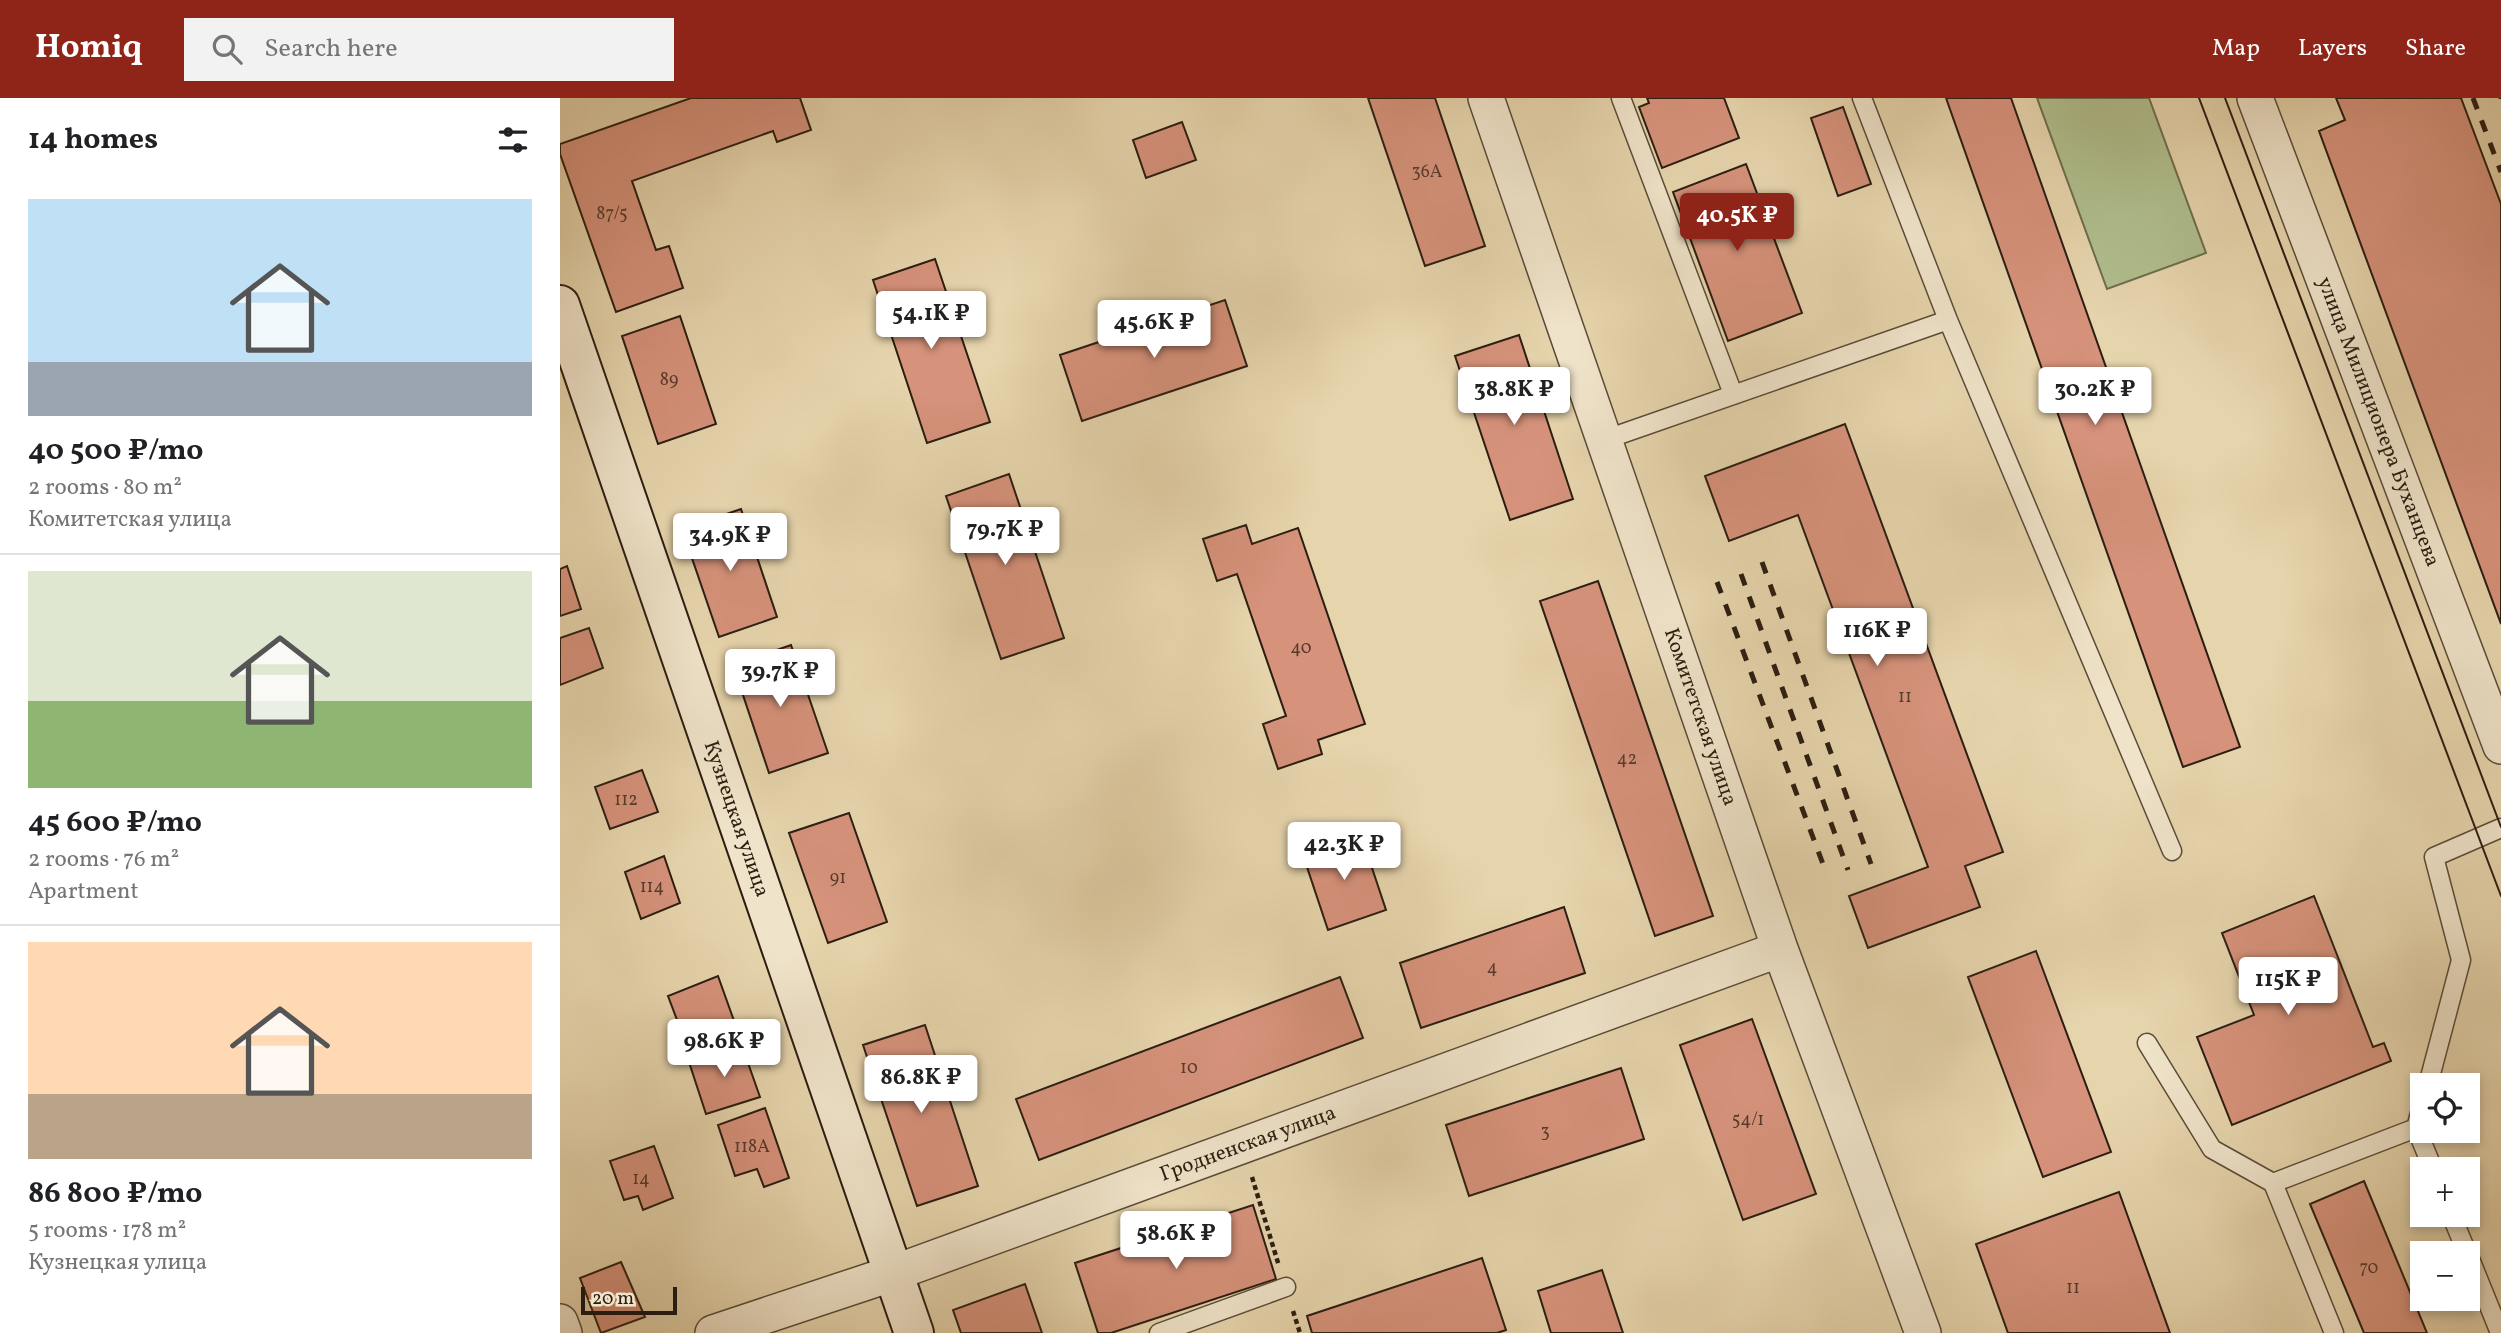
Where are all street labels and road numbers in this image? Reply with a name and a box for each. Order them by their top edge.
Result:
street label: улица Милиционера Буханцева [2309,273,2447,571]
street label: Комитетская улица [1656,624,1744,810]
street label: Кузнецкая улица [696,737,776,901]
street label: Гродненская улица [1156,1099,1340,1189]

